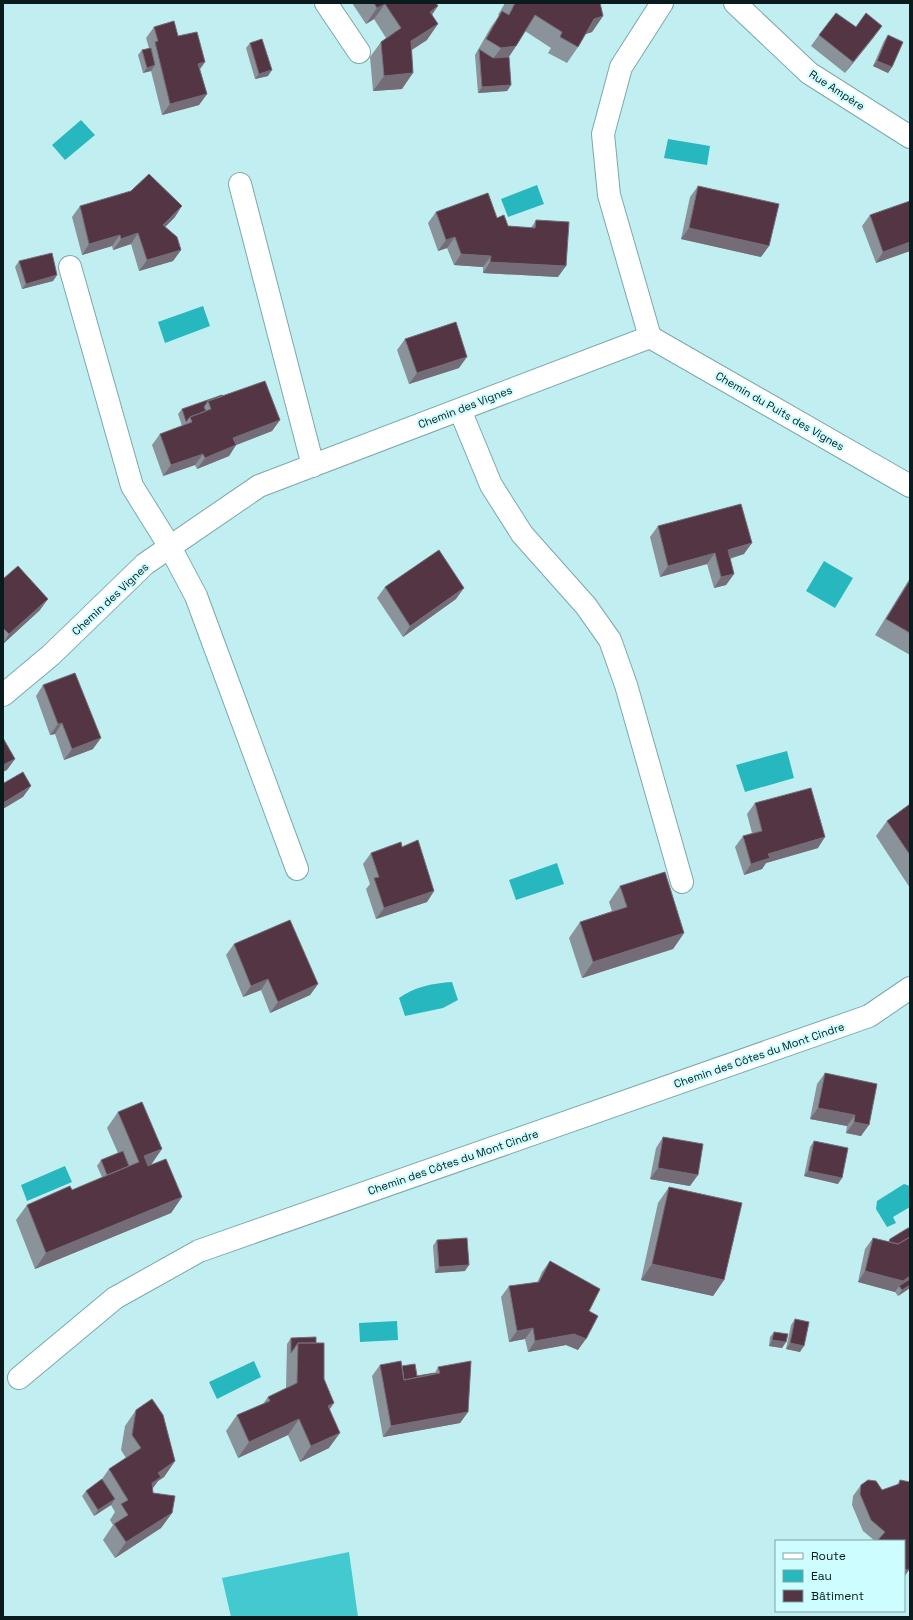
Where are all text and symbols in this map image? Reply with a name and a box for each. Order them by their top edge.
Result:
street label: Rue Ampère [807,67,867,113]
street label: Chemin du Puits des Vignes [713,368,847,454]
street label: Chemin des Vignes [416,383,514,431]
street label: Chemin des Vignes [69,560,151,638]
street label: Chemin des Côtes du Mont Cindre [672,1019,846,1091]
street label: Chemin des Côtes du Mont Cindre [366,1126,540,1198]
legend [775,1540,905,1612]
text: Route [811,1548,846,1564]
text: Eau [811,1568,832,1584]
text: Bâtiment [811,1588,864,1604]

